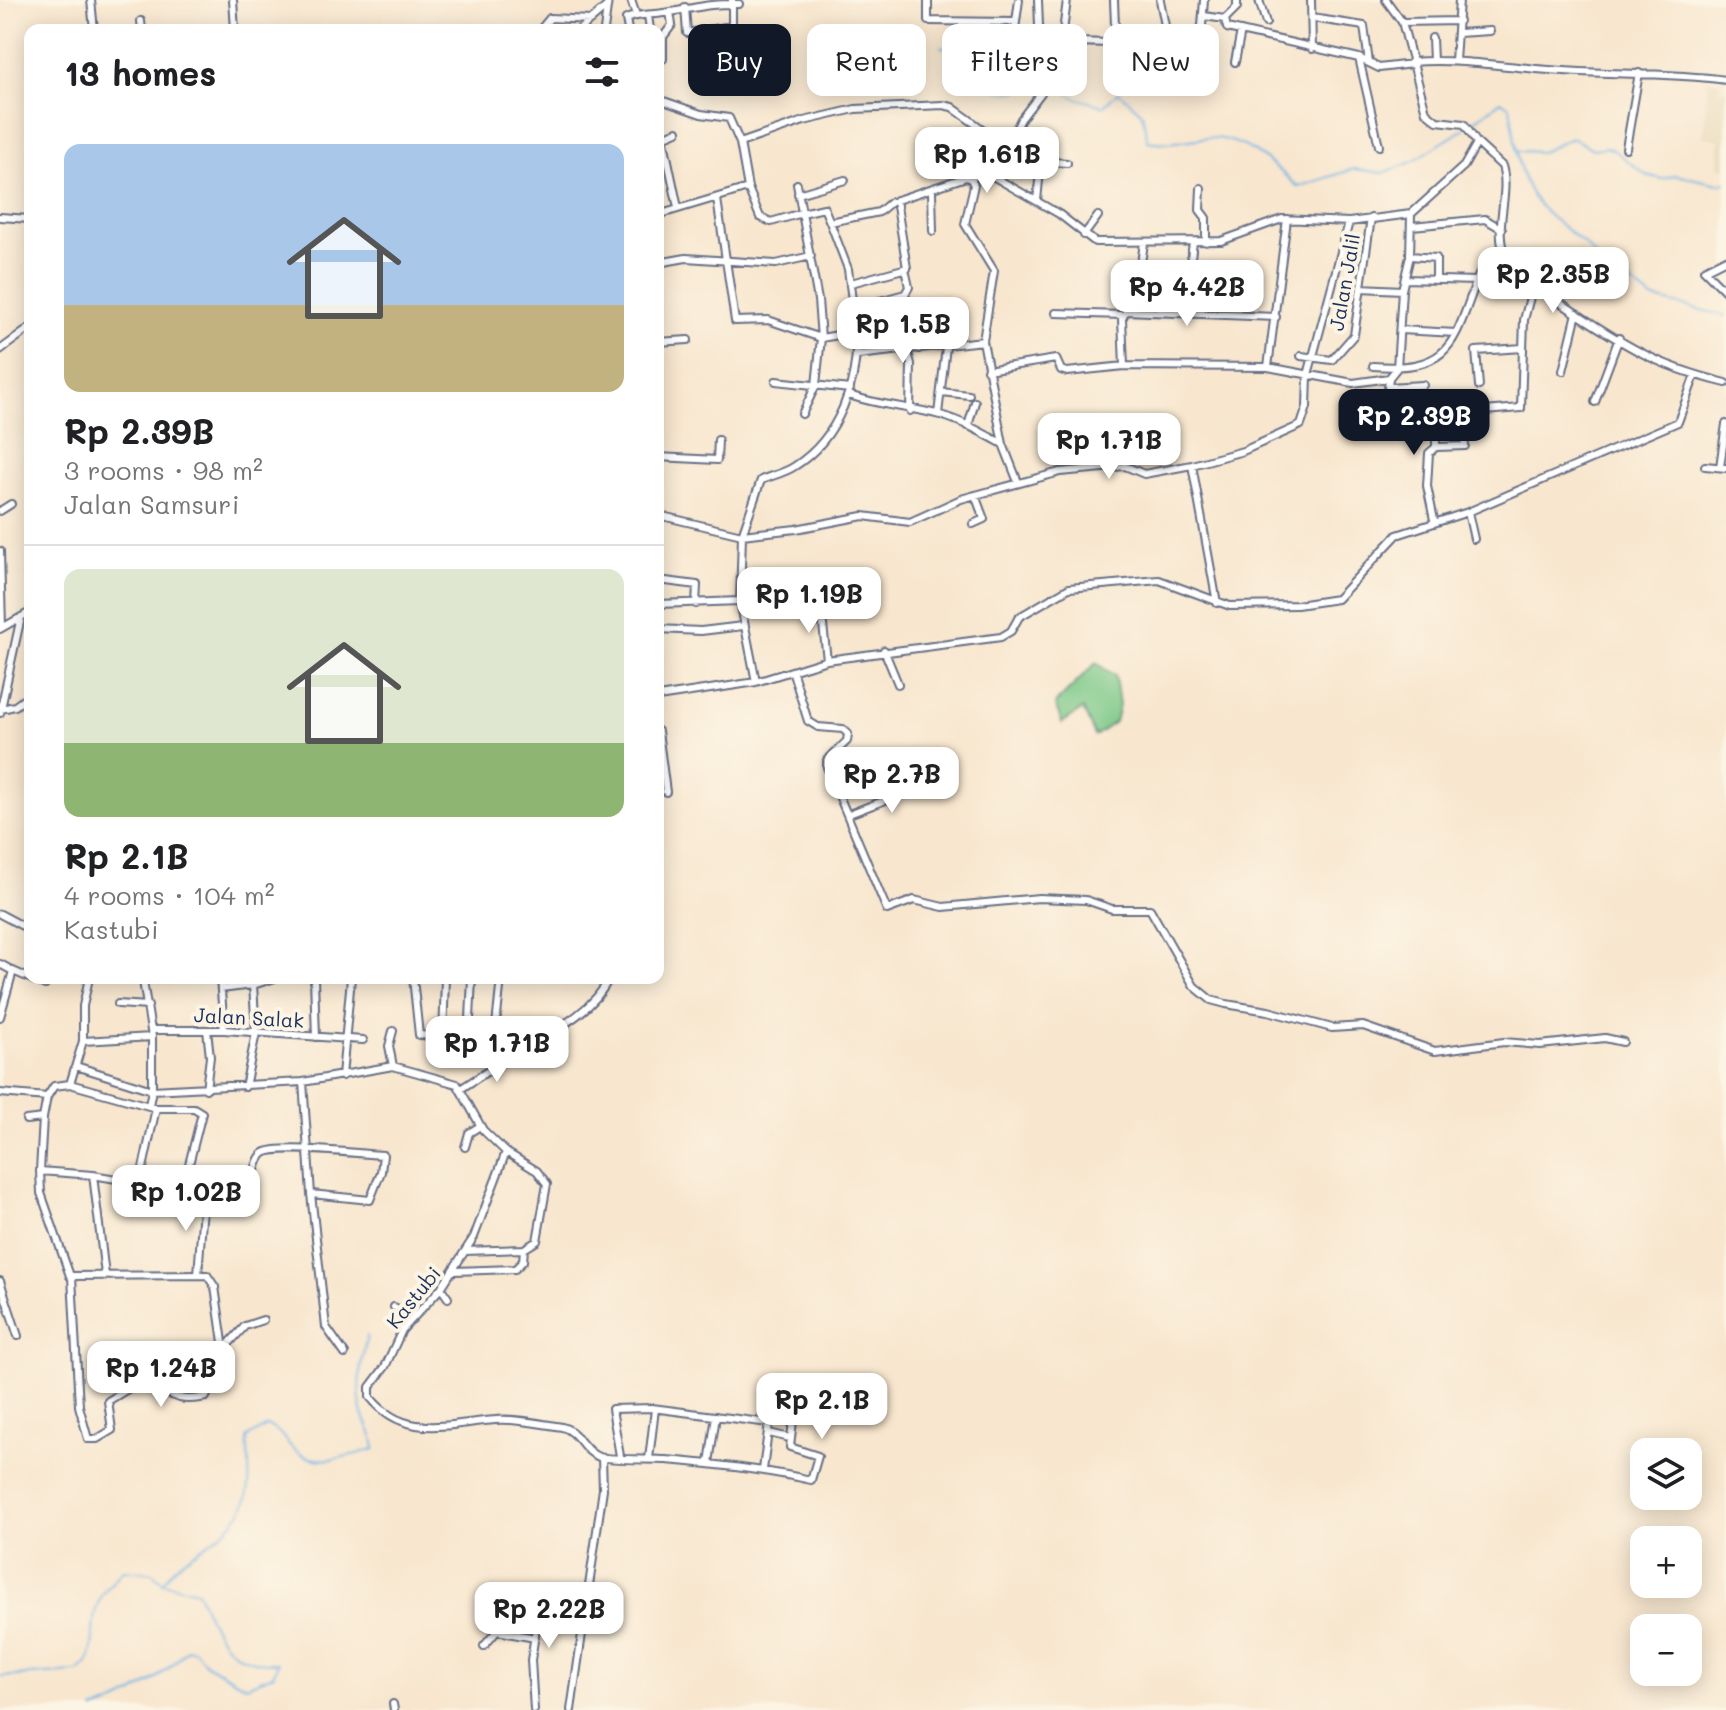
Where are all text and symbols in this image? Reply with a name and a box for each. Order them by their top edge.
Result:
chip: Buy [688,24,791,96]
chip: Rent [807,24,926,96]
chip: Filters [942,24,1087,96]
chip: New [1103,24,1219,96]
text: 13 homes [64,50,217,95]
icon: filters [580,50,624,94]
pin: Rp 1.61B [904,127,1070,195]
text: Rp 1.61B [933,136,1041,170]
icon: home [272,196,416,340]
street label: Jalan Jalil [1323,231,1365,333]
pin: Rp 2.35B [1470,247,1636,315]
text: Rp 2.35B [1496,256,1610,290]
pin: Rp 4.42B [1104,260,1270,328]
text: Rp 4.42B [1129,269,1245,303]
pin: Rp 1.5B [829,297,977,365]
text: Rp 1.5B [855,306,951,340]
pin: Rp 2.39B [1331,389,1497,457]
text: Rp 2.39B [1356,398,1472,432]
text: Rp 2.39B [64,408,214,453]
pin: Rp 1.71B [1026,413,1192,481]
text: Rp 1.71B [1056,422,1162,456]
text: 3 rooms · 98 m² [64,453,263,487]
text: Jalan Samsuri [64,487,239,521]
pin: Rp 1.19B [726,567,892,635]
text: Rp 1.19B [755,576,863,610]
icon: home [272,621,416,765]
pin: Rp 2.7B [818,747,966,815]
text: Rp 2.7B [843,756,941,790]
text: Rp 2.1B [64,833,189,878]
text: 4 rooms · 104 m² [64,878,275,912]
text: Kastubi [64,912,159,946]
street label: Jalan Salak [193,1001,305,1033]
pin: Rp 1.71B [414,1016,580,1084]
text: Rp 1.71B [444,1025,550,1059]
pin: Rp 1.02B [103,1165,269,1233]
text: Rp 1.02B [130,1174,242,1208]
street label: Kastubi [380,1260,446,1334]
pin: Rp 1.24B [78,1341,244,1409]
text: Rp 1.24B [105,1350,217,1384]
pin: Rp 2.1B [748,1373,896,1441]
text: Rp 2.1B [774,1382,870,1416]
map controls [1630,1438,1702,1686]
button: layers [1630,1438,1702,1510]
button: + [1630,1526,1702,1598]
pin: Rp 2.22B [466,1582,632,1650]
text: Rp 2.22B [493,1591,605,1625]
button: − [1630,1614,1702,1686]

